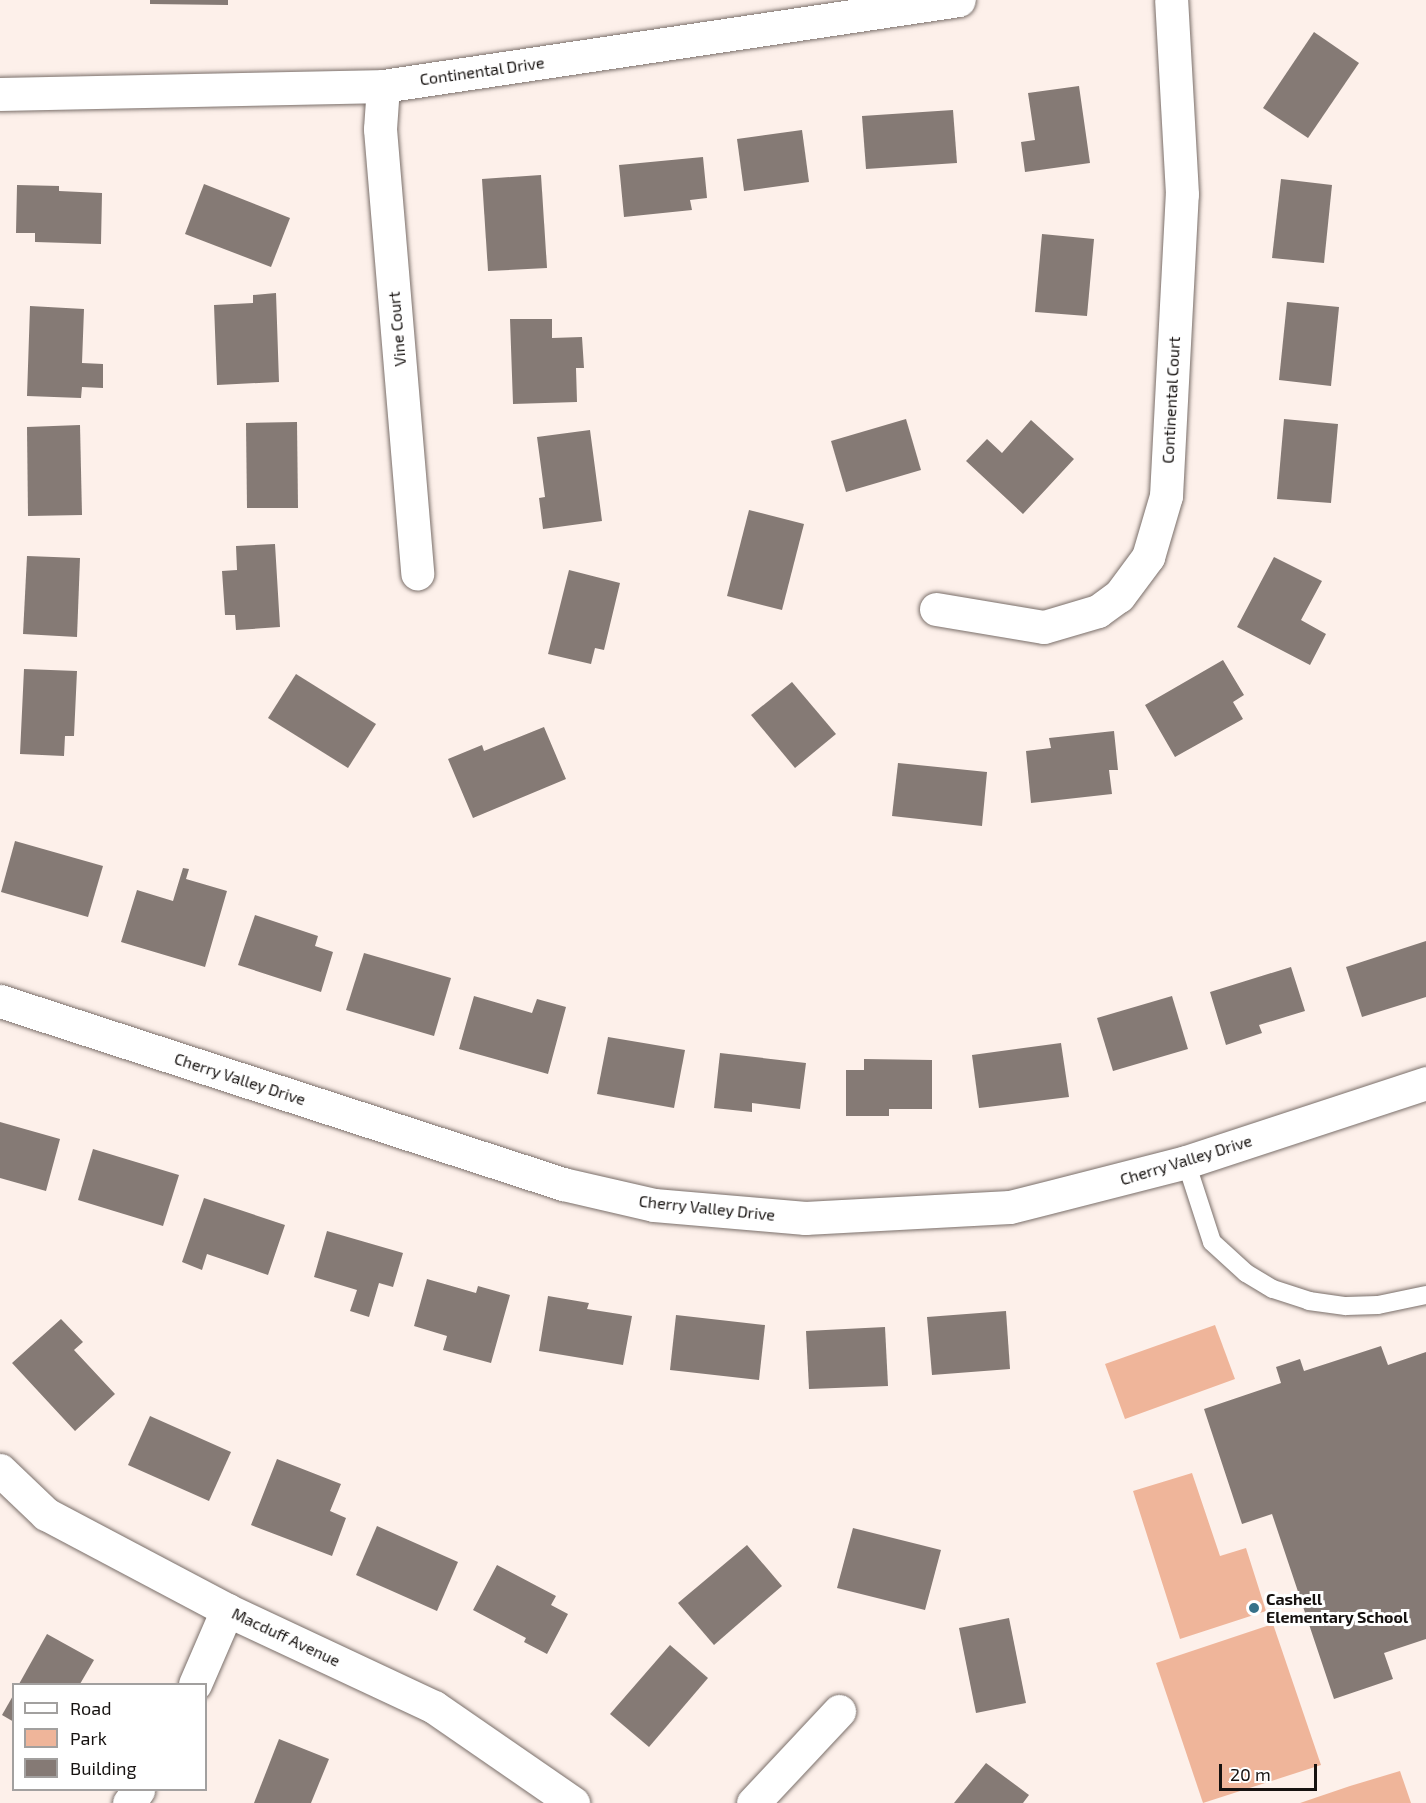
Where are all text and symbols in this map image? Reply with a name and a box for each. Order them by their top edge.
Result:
street label: Continental Drive [418,53,546,89]
street label: Vine Court [384,291,410,367]
street label: Continental Court [1158,336,1184,464]
street label: Cherry Valley Drive [171,1049,309,1109]
street label: Cherry Valley Drive [1117,1131,1255,1189]
street label: Cherry Valley Drive [637,1191,777,1225]
place label: Cashell Elementary School [1266,1589,1409,1627]
marker: Cashell Elementary School [1247,1601,1261,1615]
street label: Macduff Avenue [229,1604,343,1670]
legend [12,1683,207,1791]
text: Road [70,1697,111,1719]
text: Park [70,1727,107,1749]
scale bar [1222,1752,1320,1790]
text: Building [70,1757,137,1779]
text: 20 m [1230,1763,1271,1785]

